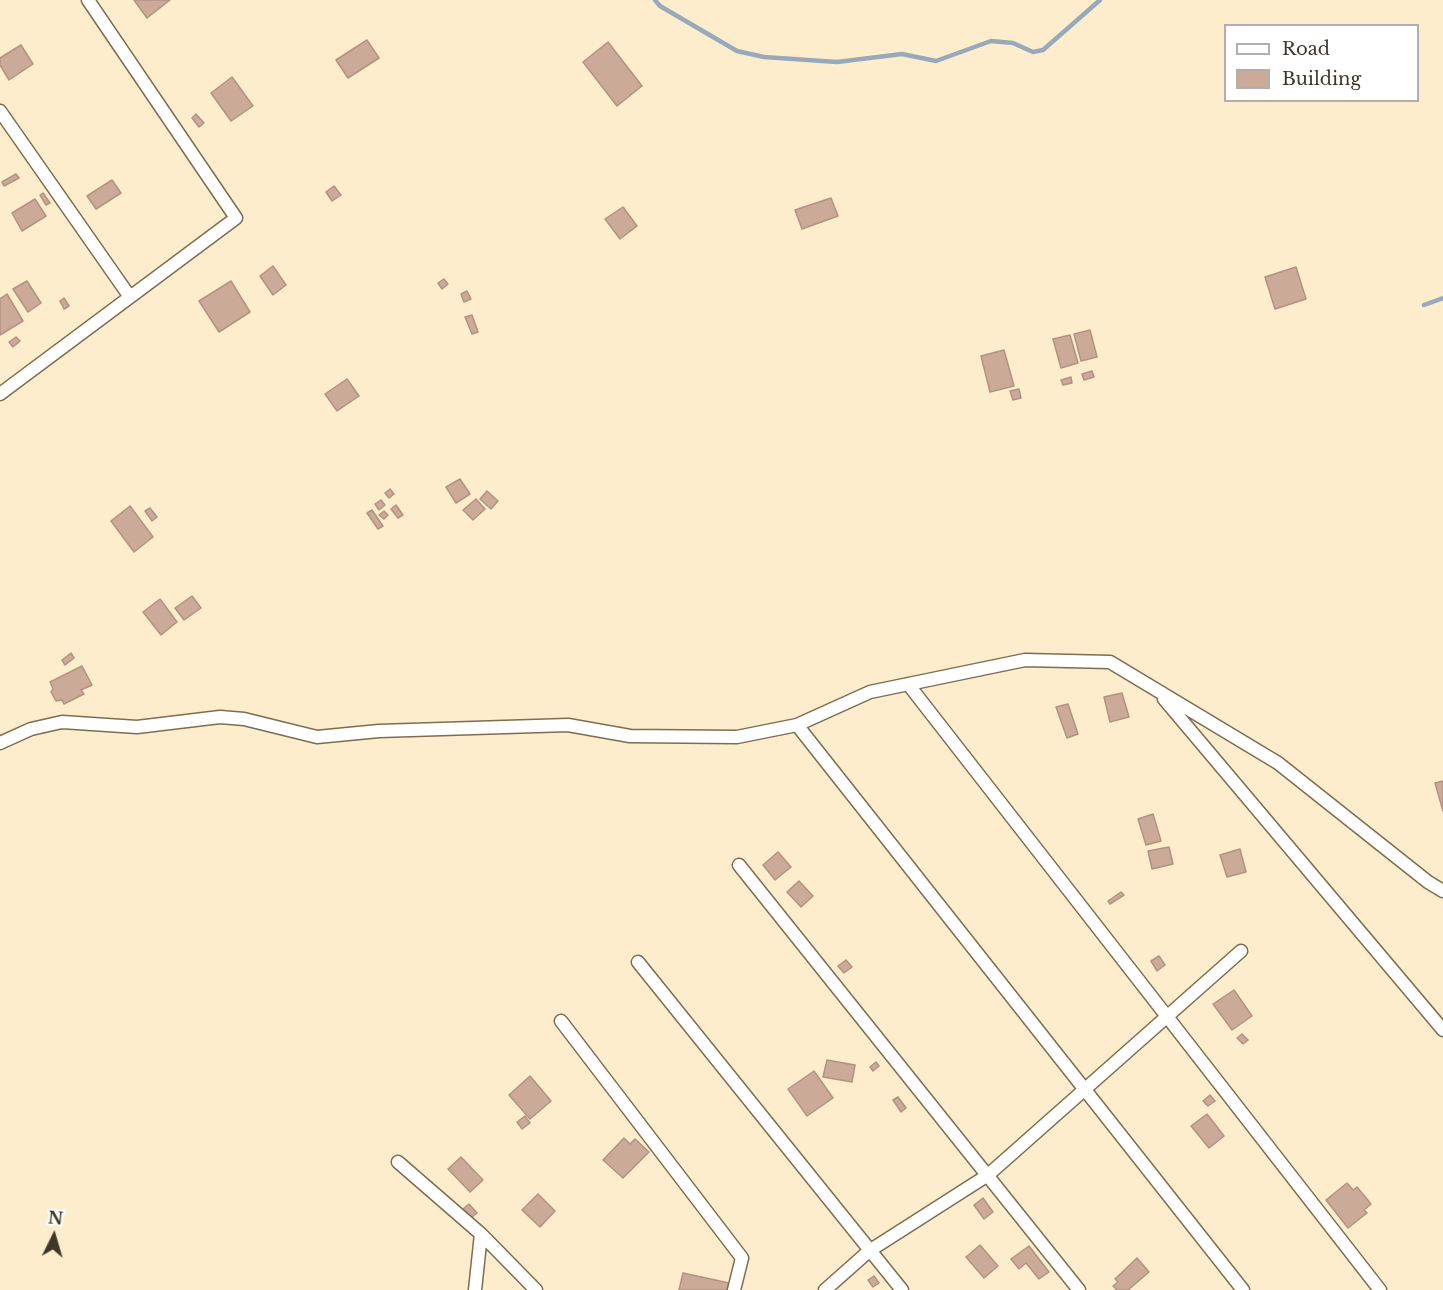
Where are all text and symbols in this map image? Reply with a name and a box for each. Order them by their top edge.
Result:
legend [1224,24,1419,102]
text: Road [1282,38,1330,60]
text: Building [1282,68,1361,90]
north arrow [24,1206,84,1266]
text: N [47,1207,64,1229]

